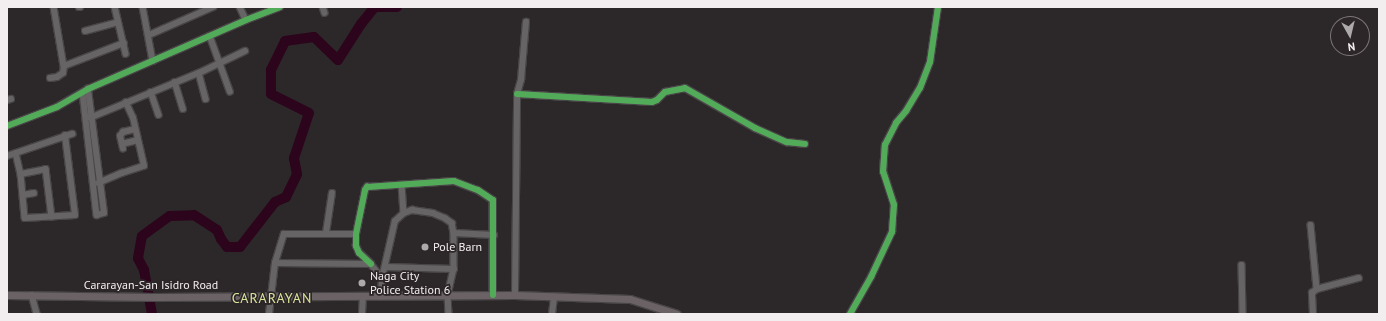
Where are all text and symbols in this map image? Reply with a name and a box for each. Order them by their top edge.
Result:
north arrow [1330,16,1370,56]
text: N [1347,39,1356,54]
place label: Pole Barn [433,240,482,254]
marker: Pole Barn [420,242,430,252]
place label: Naga City Police Station 6 [370,269,450,297]
street label: Cararayan-San Isidro Road [84,278,218,292]
marker: Naga City Police Station 6 [357,278,367,288]
district label: CARARAYAN [232,290,312,306]

